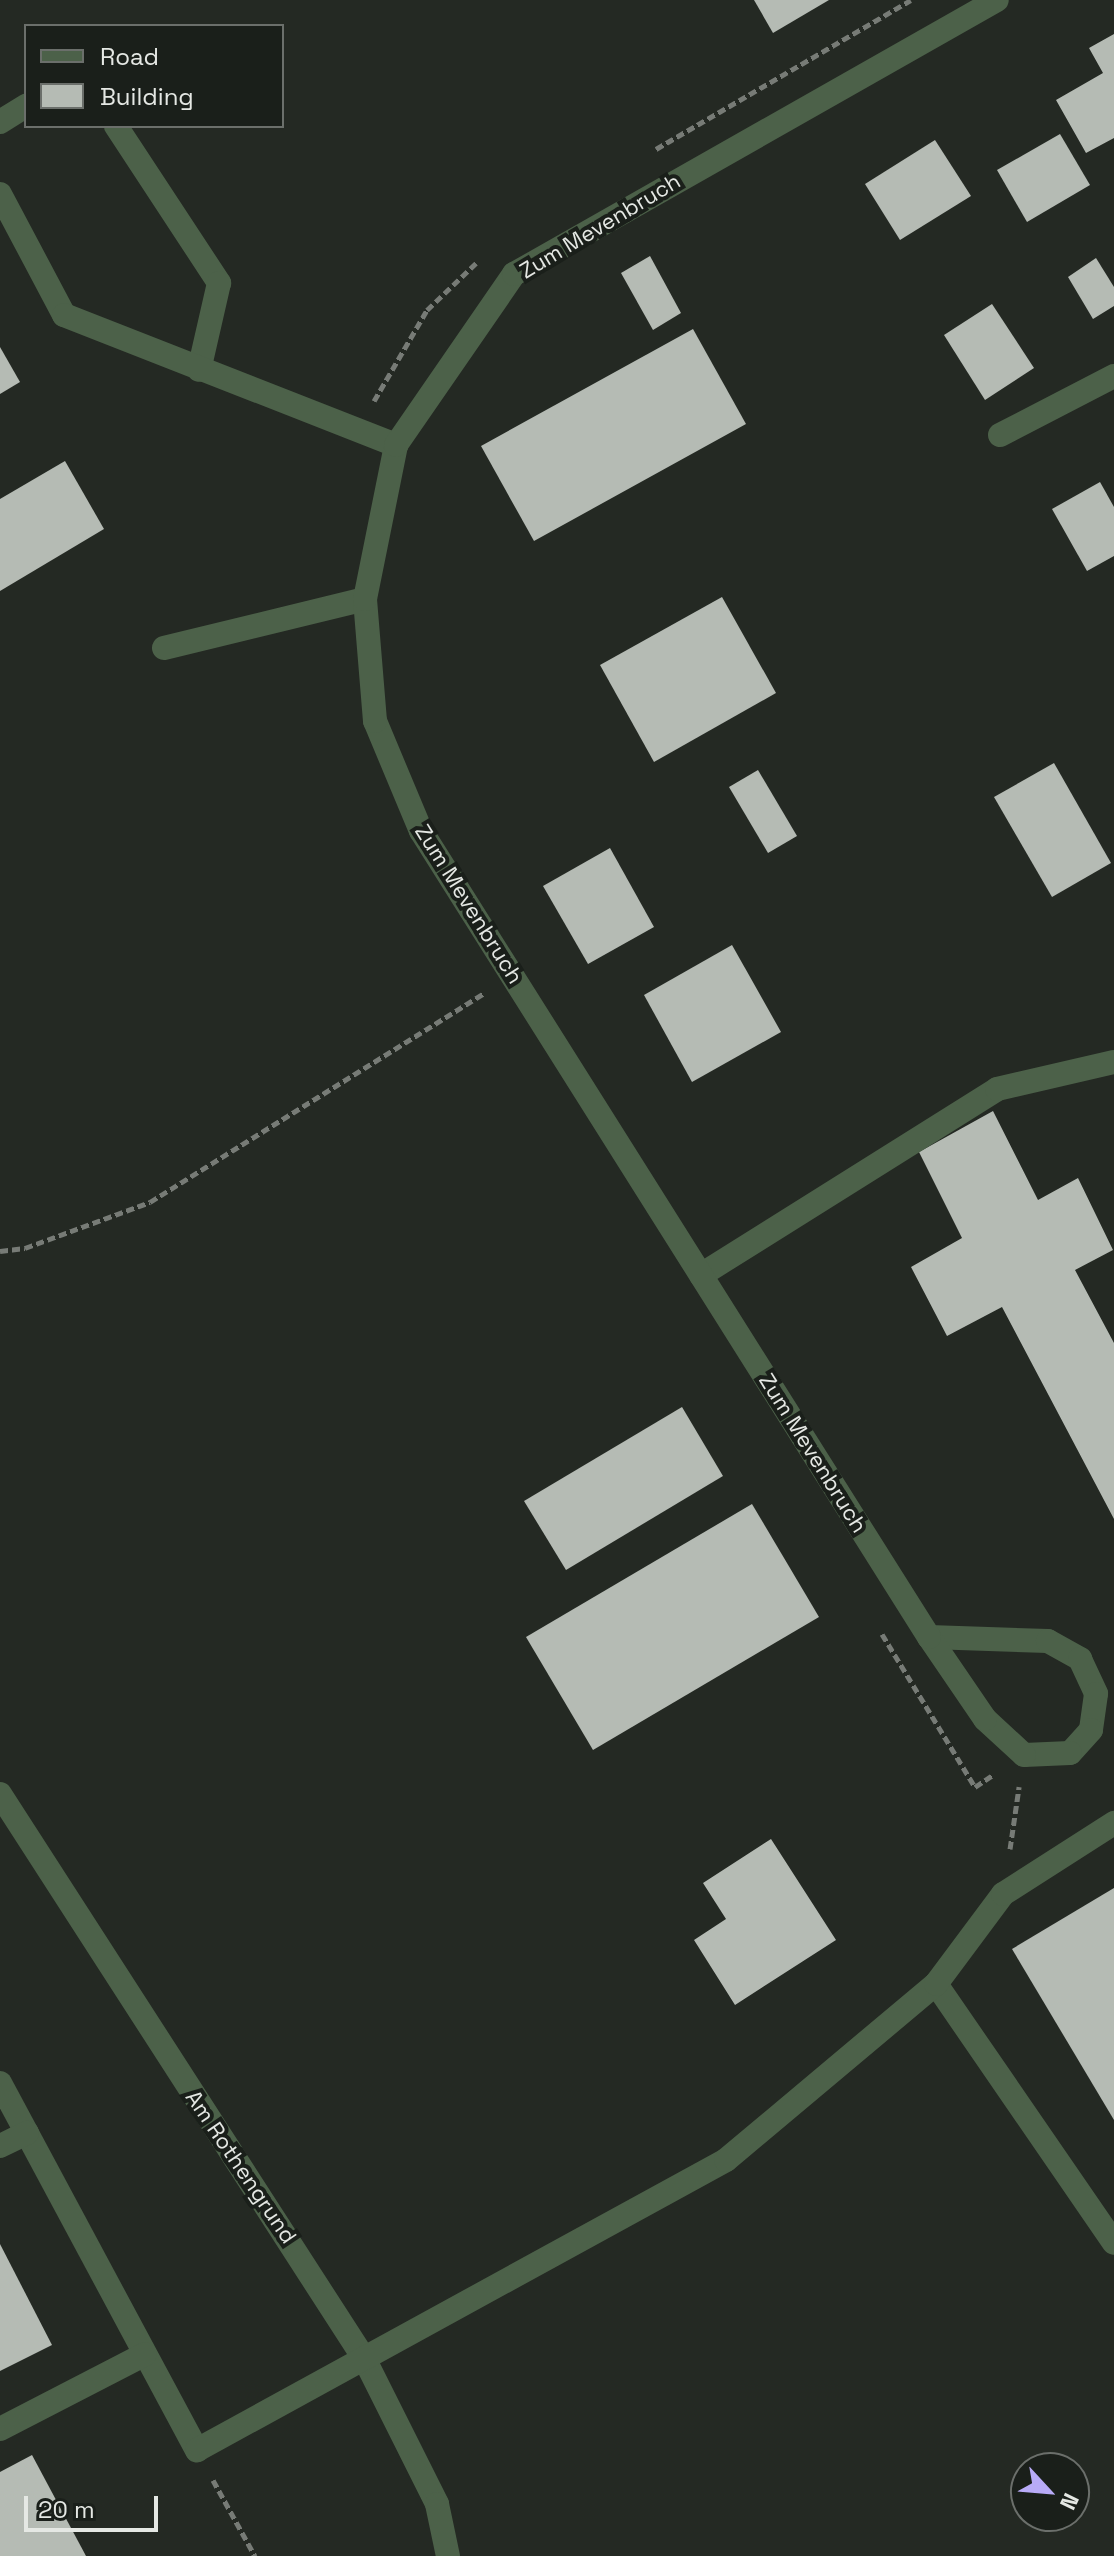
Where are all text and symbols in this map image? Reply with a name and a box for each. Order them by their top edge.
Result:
legend [24,24,284,128]
text: Road [100,41,159,72]
text: Building [100,81,194,112]
street label: Zum Mevenbruch [515,168,685,284]
street label: Zum Mevenbruch [409,820,529,988]
street label: Zum Mevenbruch [753,1369,873,1537]
street label: Am Rothengrund [180,2085,302,2249]
north arrow [1010,2452,1090,2532]
scale bar [28,2480,162,2530]
text: N [1054,2489,1086,2514]
text: 20 m [38,2494,95,2525]

